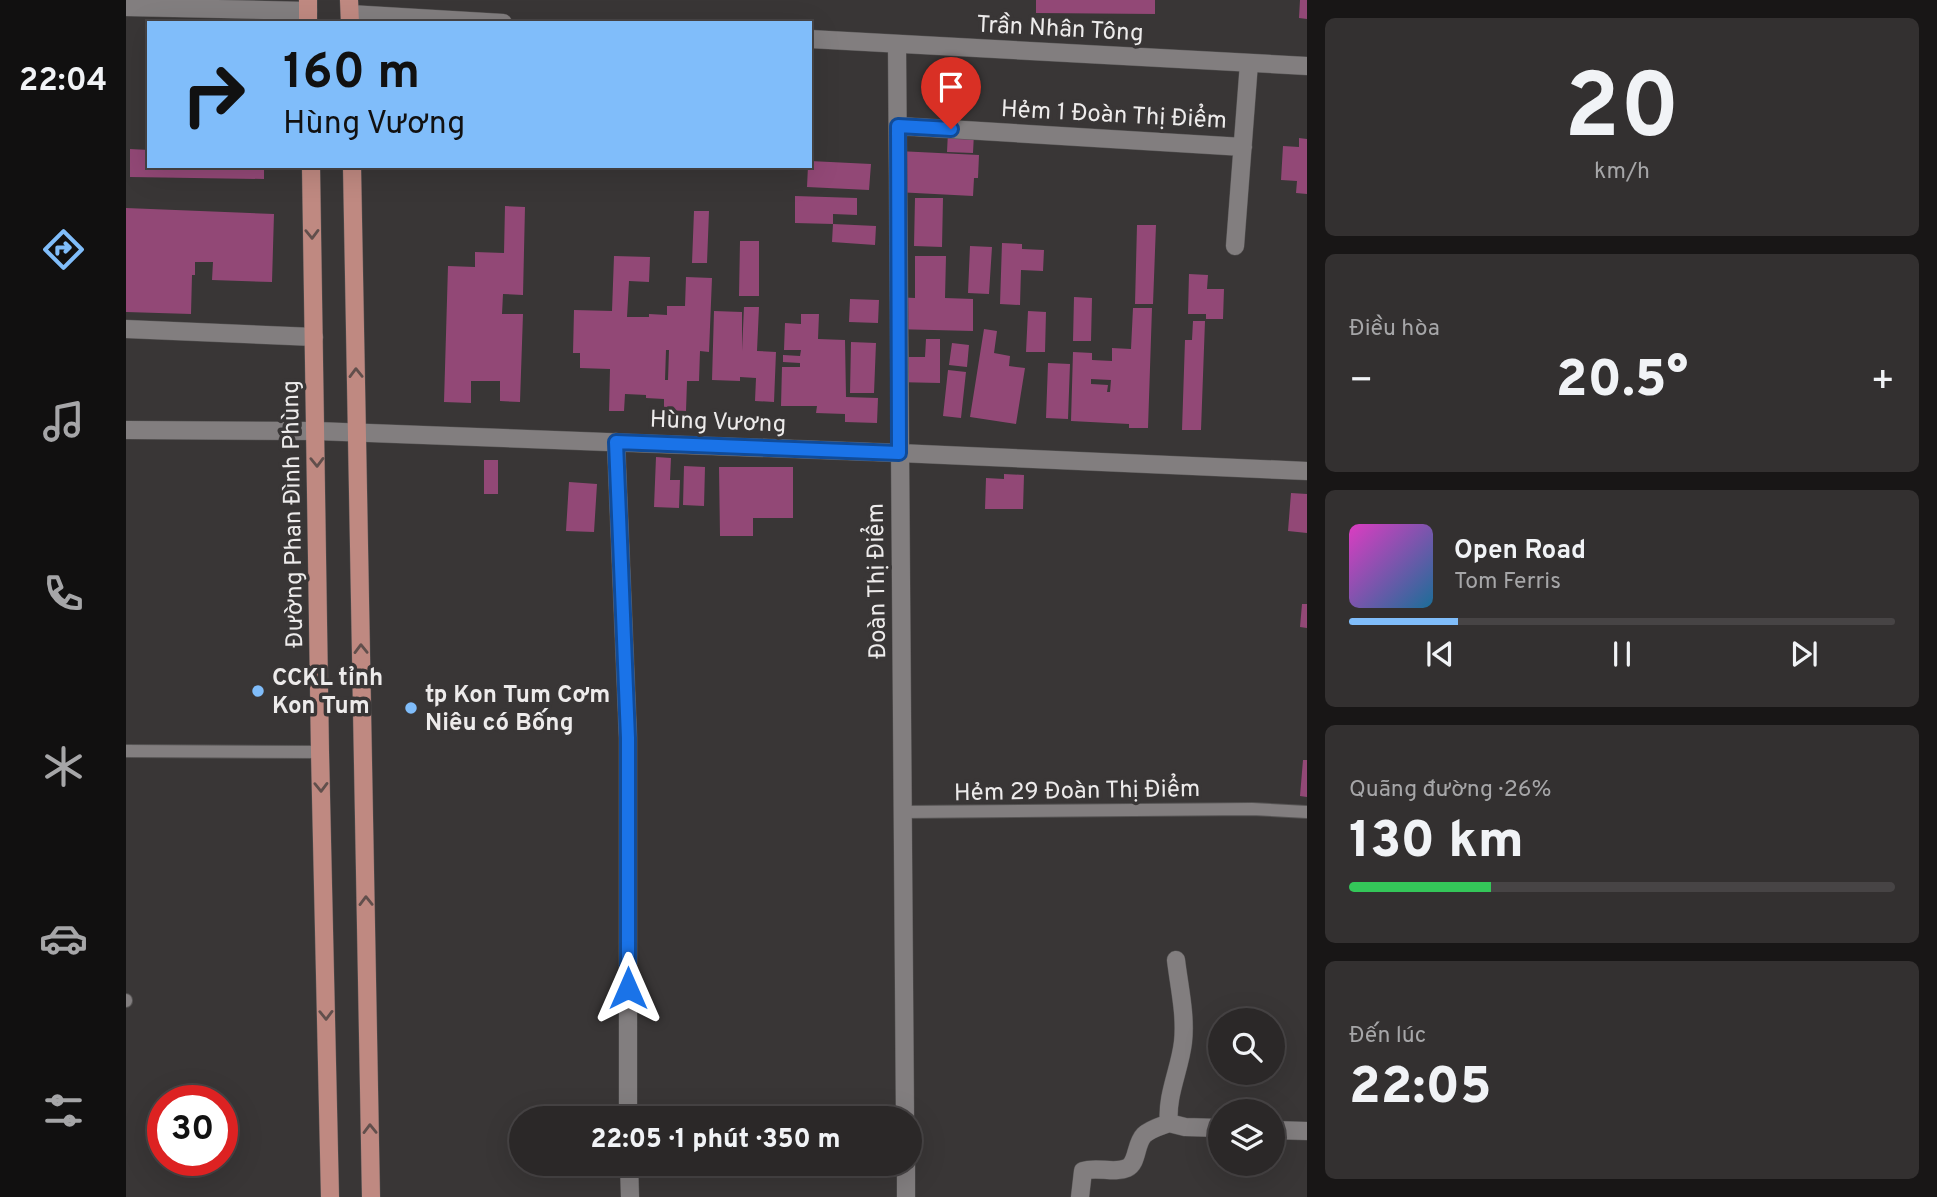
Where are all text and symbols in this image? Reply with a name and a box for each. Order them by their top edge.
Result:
street label: Trần Nhân Tông [976,10,1144,49]
text: 160 m [283,44,420,106]
icon: right [168,49,259,140]
text: 20 [1564,55,1680,170]
pin [921,57,981,129]
text: 22:04 [19,62,107,102]
icon: arrive [932,68,970,106]
street label: Hẻm 1 Đoàn Thị Điểm [1000,92,1228,137]
text: Hùng Vương [283,105,465,145]
text: km/h [1594,158,1650,187]
icon: directions [39,225,88,274]
one-way arrow [305,229,320,240]
text: Điều hòa [1349,315,1440,344]
text: 20.5° [1556,349,1688,415]
text: − [1349,358,1374,407]
text: + [1870,358,1895,407]
one-way arrow [348,367,364,378]
street label: Đường Phan Đình Phùng [277,380,311,648]
icon: music [39,397,88,446]
street label: Hùng Vương [649,406,787,440]
one-way arrow [309,457,324,468]
street label: Đoàn Thị Điểm [859,503,894,659]
text: Open Road [1454,535,1586,568]
text: Tom Ferris [1454,568,1561,597]
icon: phone [39,569,88,618]
icon: previous [1421,635,1459,673]
icon: pause [1603,635,1641,673]
icon: next [1785,635,1823,673]
one-way arrow [353,644,369,654]
place label: CCKL tỉnh Kon Tum [272,664,383,722]
place label: tp Kon Tum Cơm Niêu có Bống [425,681,610,739]
marker: CCKL tỉnh Kon Tum [250,683,266,699]
marker: tp Kon Tum Cơm Niêu có Bống [403,700,419,716]
icon: climate [39,742,88,791]
street label: Hẻm 29 Đoàn Thị Điểm [954,772,1200,809]
text: Quãng đường · 26% [1349,776,1552,805]
one-way arrow [313,783,329,793]
text: 130 km [1349,810,1524,876]
one-way arrow [358,896,374,906]
icon: car [39,914,88,963]
position arrow [591,951,665,1025]
map controls [1208,1008,1285,1176]
button: search [1208,1008,1285,1085]
one-way arrow [318,1010,334,1021]
text: Đến lúc [1349,1022,1426,1051]
text: 22:05 [1349,1056,1492,1122]
speed limit sign: 30 [147,1085,238,1176]
icon: filters [39,1086,88,1135]
button: layers [1208,1099,1285,1176]
one-way arrow [362,1123,378,1134]
text: 22:05 · 1 phút · 350 m [590,1124,841,1157]

